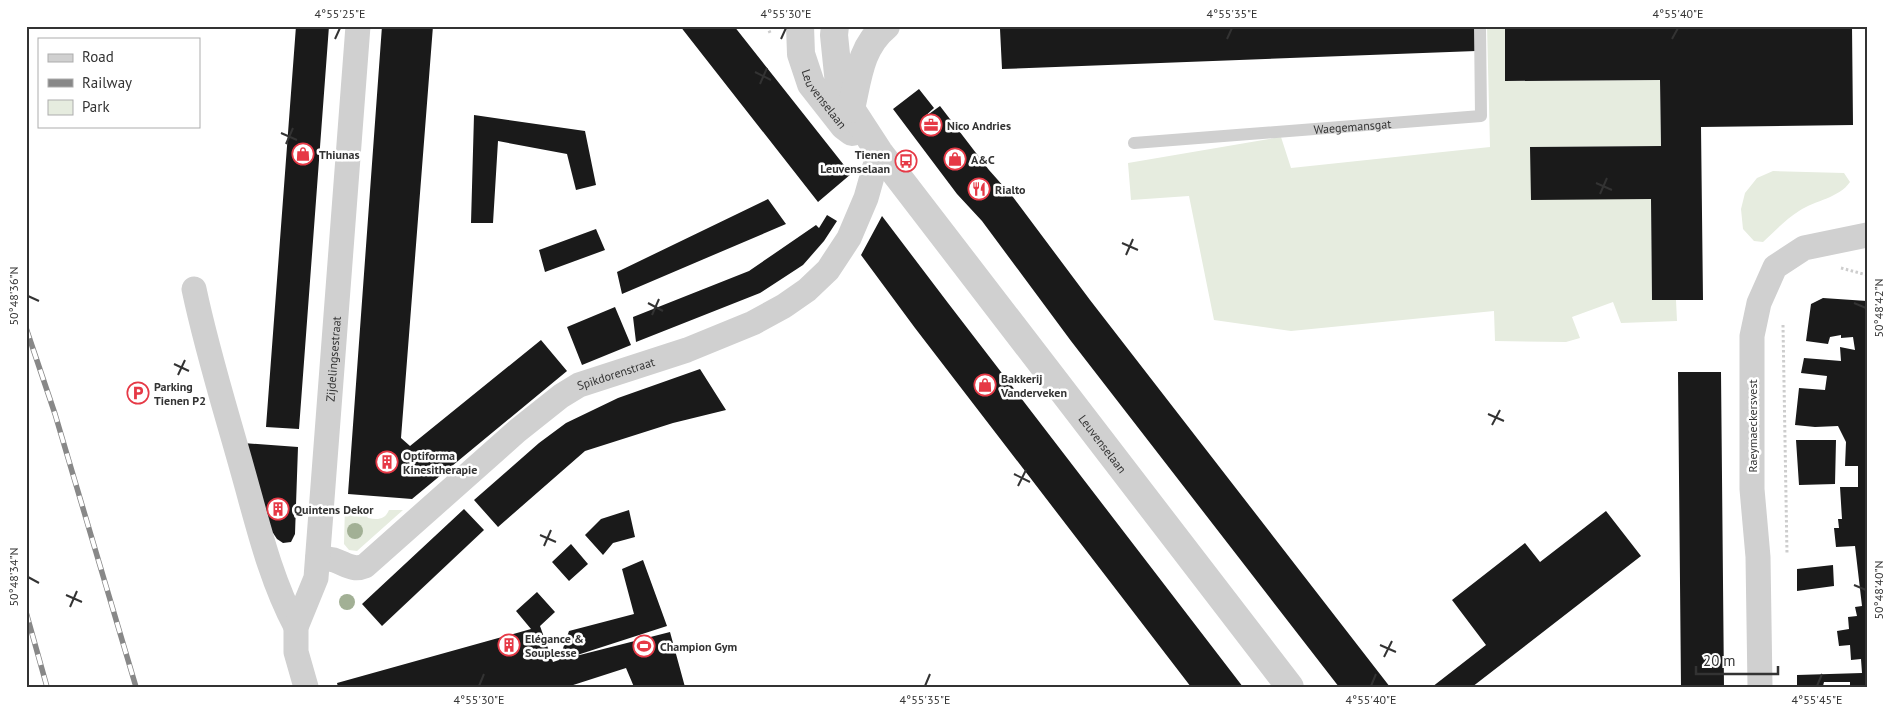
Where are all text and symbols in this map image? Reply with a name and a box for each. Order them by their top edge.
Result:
text: 4°55'25"E [315,6,365,21]
text: 4°55'30"E [761,6,811,21]
text: 4°55'35"E [1207,6,1257,21]
text: 4°55'40"E [1653,6,1703,21]
legend [38,38,200,128]
text: Road [82,47,114,66]
street label: Leuvenselaan [799,67,850,131]
text: Railway [82,73,132,92]
text: Park [82,97,110,116]
office icon: Nico Andries [919,113,943,137]
street label: Waegemansgat [1313,116,1392,137]
place label: Nico Andries [947,118,1011,133]
shop icon: Thiunas [291,142,315,166]
place label: Thiunas [319,147,360,162]
place label: Tienen Leuvenselaan [820,147,890,176]
shop icon: A&C [943,147,967,171]
bus stop icon: Tienen Leuvenselaan [894,149,918,173]
place label: A&C [971,152,995,167]
restaurant icon: Rialto [967,177,991,201]
place label: Rialto [995,182,1026,197]
text: 50°48'36"N [6,266,21,326]
text: 50°48'42"N [1871,278,1886,338]
street label: Zijdelingsestraat [322,316,343,402]
street label: Spikdorenstraat [575,354,656,393]
place label: Bakkerij Vanderveken [1000,371,1067,400]
shop icon: Bakkerij Vanderveken [973,373,997,397]
place label: Parking Tienen P2 [154,379,206,408]
street label: Raeymaeckersvest [1745,379,1760,473]
parking icon: Parking Tienen P2 [126,381,150,405]
street label: Leuvenselaan [1076,411,1130,476]
place label: Optiforma Kinesitherapie [403,448,477,477]
building icon: Optiforma Kinesitherapie [375,450,399,474]
building icon: Quintens Dekor [266,497,290,521]
place label: Quintens Dekor [294,502,374,517]
text: 50°48'34"N [6,547,21,607]
text: 50°48'40"N [1871,560,1886,620]
place label: Elégance & Souplesse [525,631,584,660]
building icon: Elégance & Souplesse [497,633,521,657]
sports icon: Champion Gym [632,634,656,658]
place label: Champion Gym [660,639,737,654]
scale bar [1696,643,1778,675]
text: 20 m [1703,651,1736,670]
text: 4°55'30"E [454,692,504,707]
text: 4°55'35"E [900,692,950,707]
text: 4°55'40"E [1346,692,1396,707]
text: 4°55'45"E [1792,692,1842,707]

